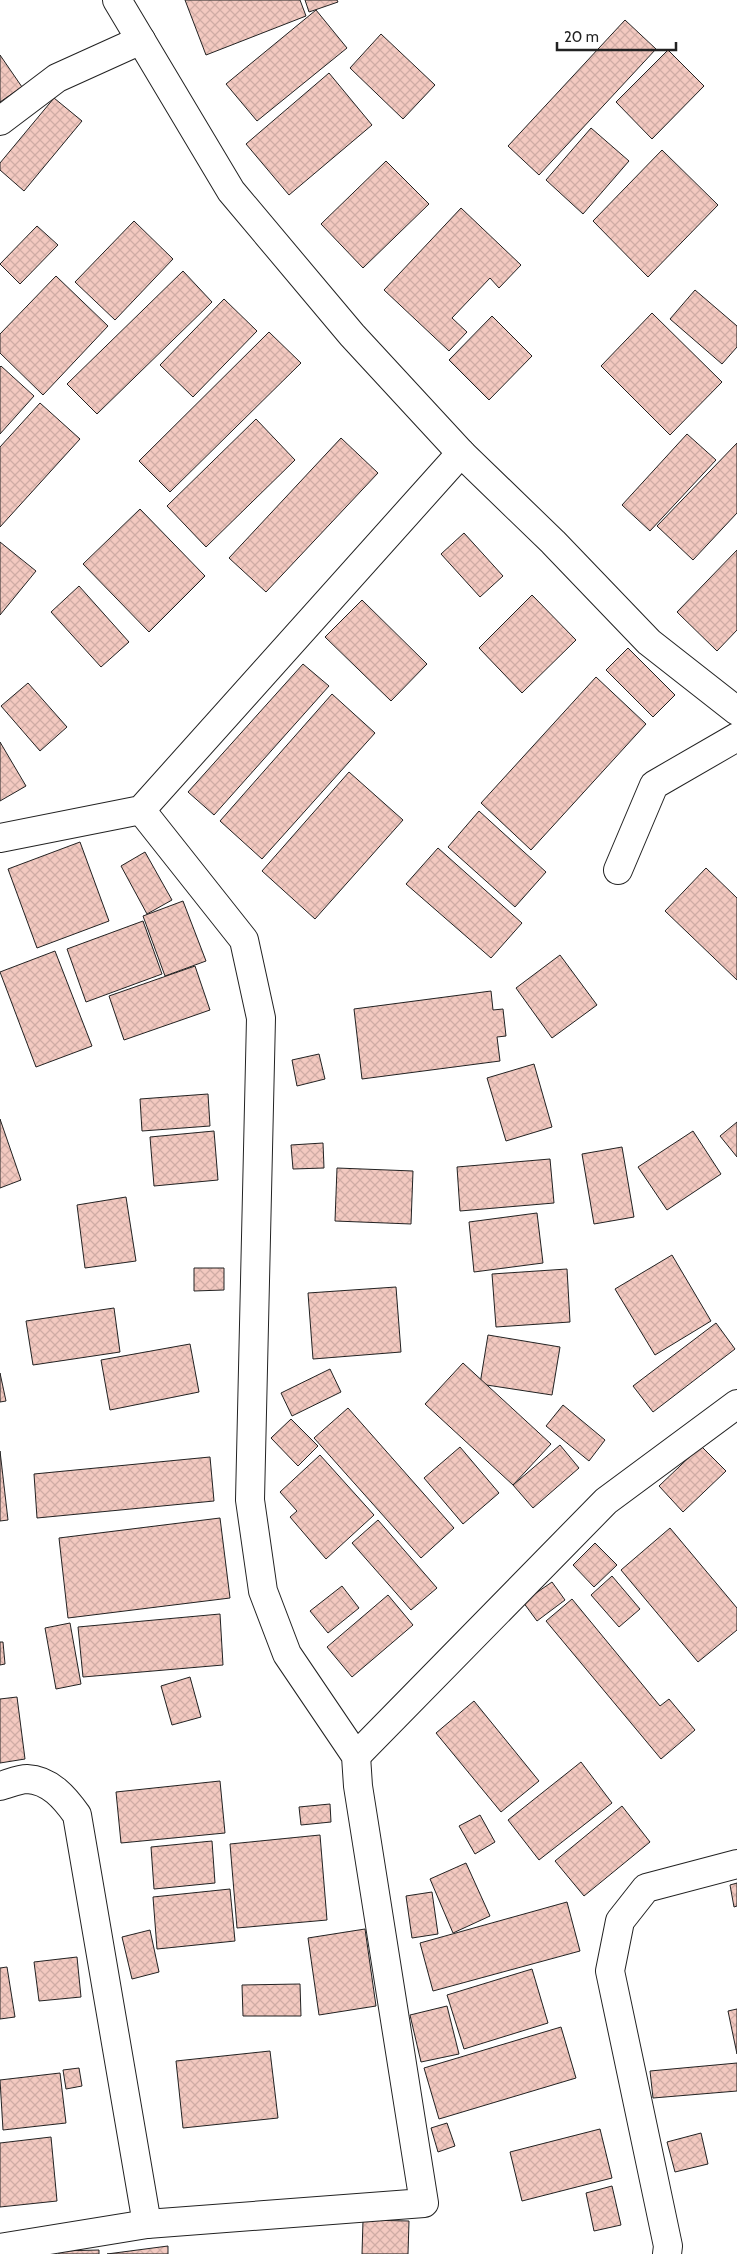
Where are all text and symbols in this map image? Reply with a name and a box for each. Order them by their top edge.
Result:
scale bar [557,20,676,52]
text: 20 m [564,28,599,46]

